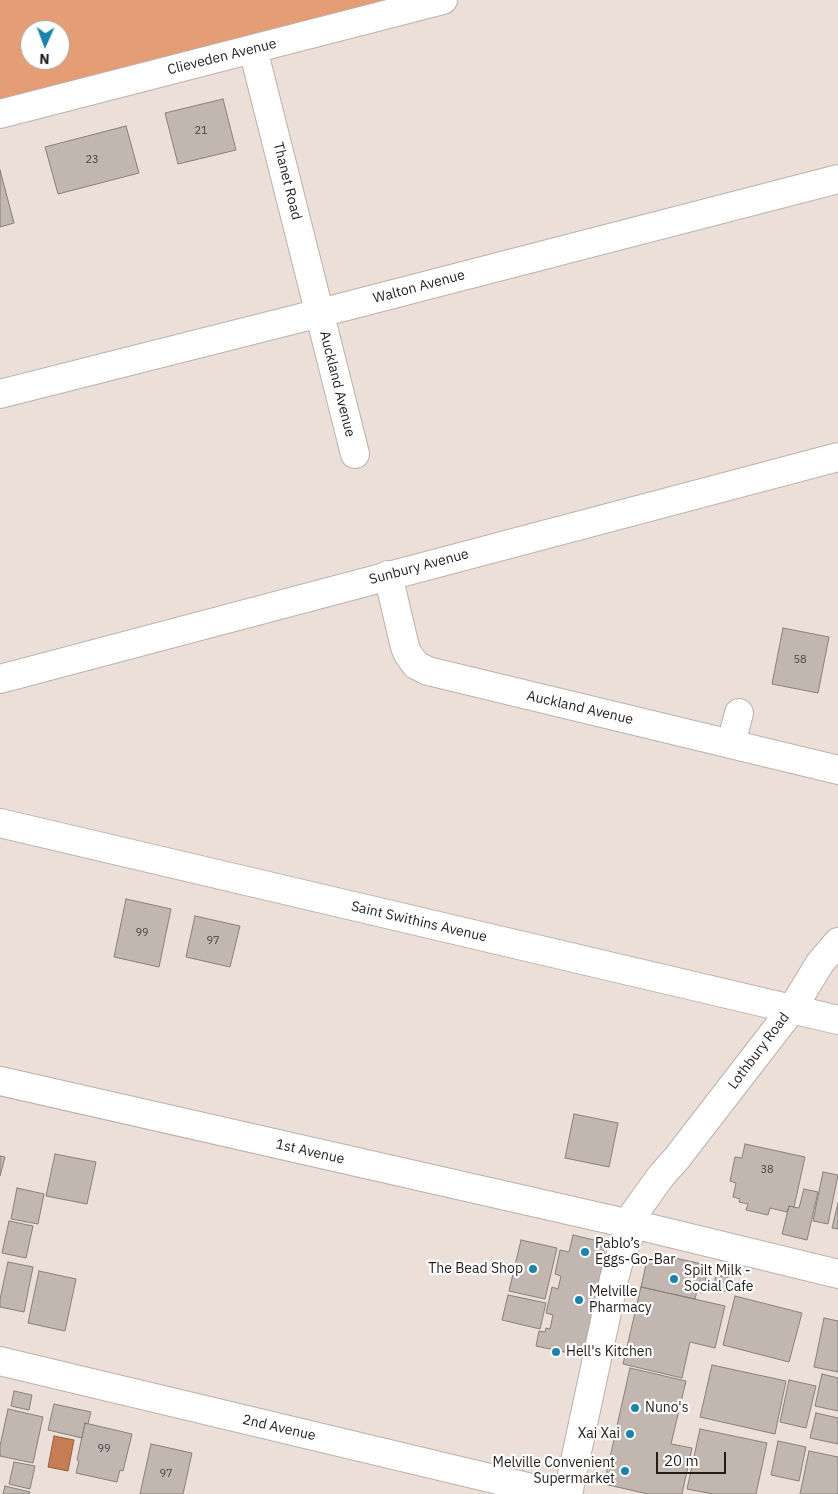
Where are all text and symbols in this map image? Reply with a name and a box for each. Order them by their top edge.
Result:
north arrow [20,20,70,70]
street label: Clieveden Avenue [166,35,278,79]
text: N [39,50,50,68]
house number: 21 [194,124,208,138]
street label: Thanet Road [269,140,305,222]
house number: 23 [85,153,99,167]
street label: Walton Avenue [371,267,467,307]
street label: Auckland Avenue [316,329,358,439]
street label: Sunbury Avenue [367,546,471,588]
house number: 58 [793,653,807,667]
street label: Auckland Avenue [525,688,635,728]
street label: Saint Swithins Avenue [349,898,489,946]
house number: 99 [135,926,149,940]
house number: 97 [206,934,220,948]
street label: Lothbury Road [725,1009,793,1093]
street label: 1st Avenue [274,1136,346,1168]
house number: 38 [760,1163,774,1177]
place label: Pablo’s Eggs-Go-Bar [595,1236,675,1268]
marker: Pablo’s Eggs-Go-Bar [579,1246,591,1258]
place label: The Bead Shop [428,1261,523,1277]
marker: The Bead Shop [527,1263,539,1275]
place label: Spilt Milk - Social Cafe [684,1263,753,1295]
marker: Spilt Milk - Social Cafe [668,1273,680,1285]
place label: Melville Pharmacy [589,1284,652,1316]
marker: Melville Pharmacy [573,1294,585,1306]
place label: Hell's Kitchen [566,1344,653,1360]
marker: Hell's Kitchen [550,1346,562,1358]
place label: Nuno's [645,1400,689,1416]
marker: Nuno's [629,1402,641,1414]
street label: 2nd Avenue [241,1411,317,1445]
place label: Xai Xai [578,1426,620,1442]
marker: Xai Xai [624,1428,636,1440]
house number: 99 [97,1442,111,1456]
scale bar [658,1442,728,1474]
text: 20 m [664,1451,699,1470]
place label: Melville Convenient Supermarket [493,1455,615,1488]
marker: Melville Convenient Supermarket [619,1465,631,1477]
house number: 97 [159,1467,173,1481]

